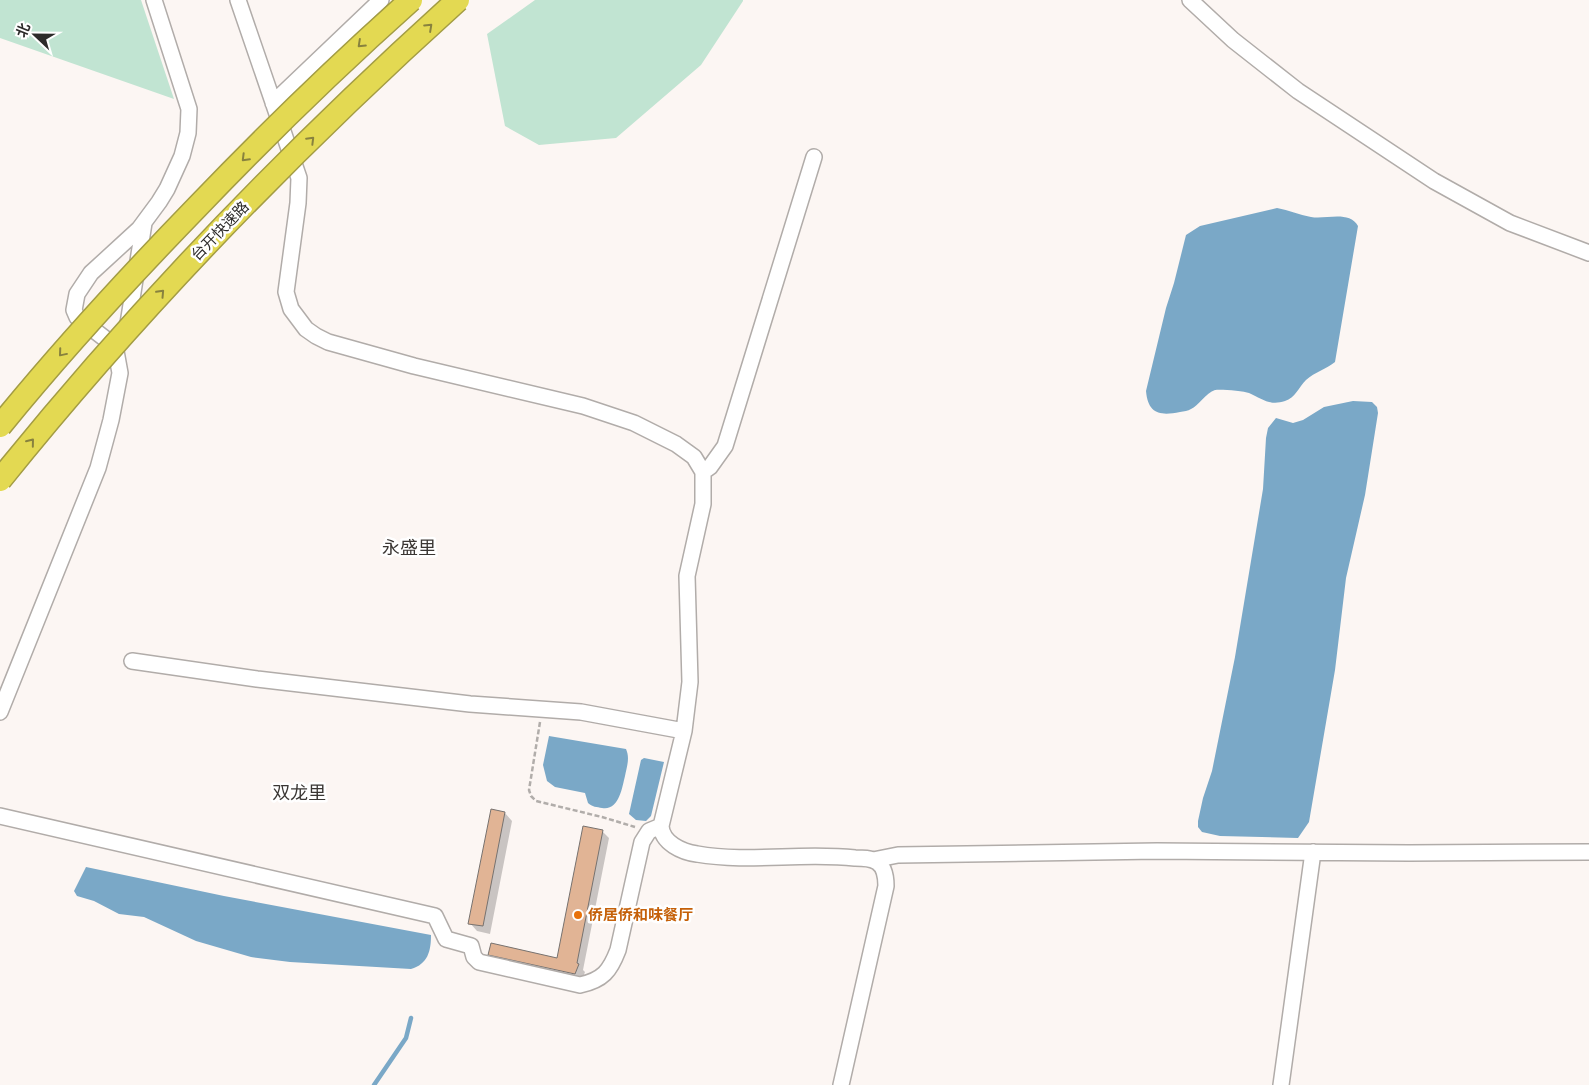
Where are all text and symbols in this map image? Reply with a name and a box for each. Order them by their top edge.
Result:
north arrow [10,10,60,60]
text: 北 [13,21,33,40]
one-way arrow [423,24,432,33]
one-way arrow [358,38,367,47]
one-way arrow [305,136,314,145]
one-way arrow [242,152,251,161]
street label: 台开快速路 [187,198,253,264]
one-way arrow [155,290,164,299]
one-way arrow [58,347,67,356]
one-way arrow [25,439,33,448]
district label: 永盛里 [382,537,436,558]
district label: 双龙里 [272,782,326,803]
place label: 侨居侨和味餐厅 [588,906,693,924]
marker: 侨居侨和味餐厅 [572,909,584,921]

